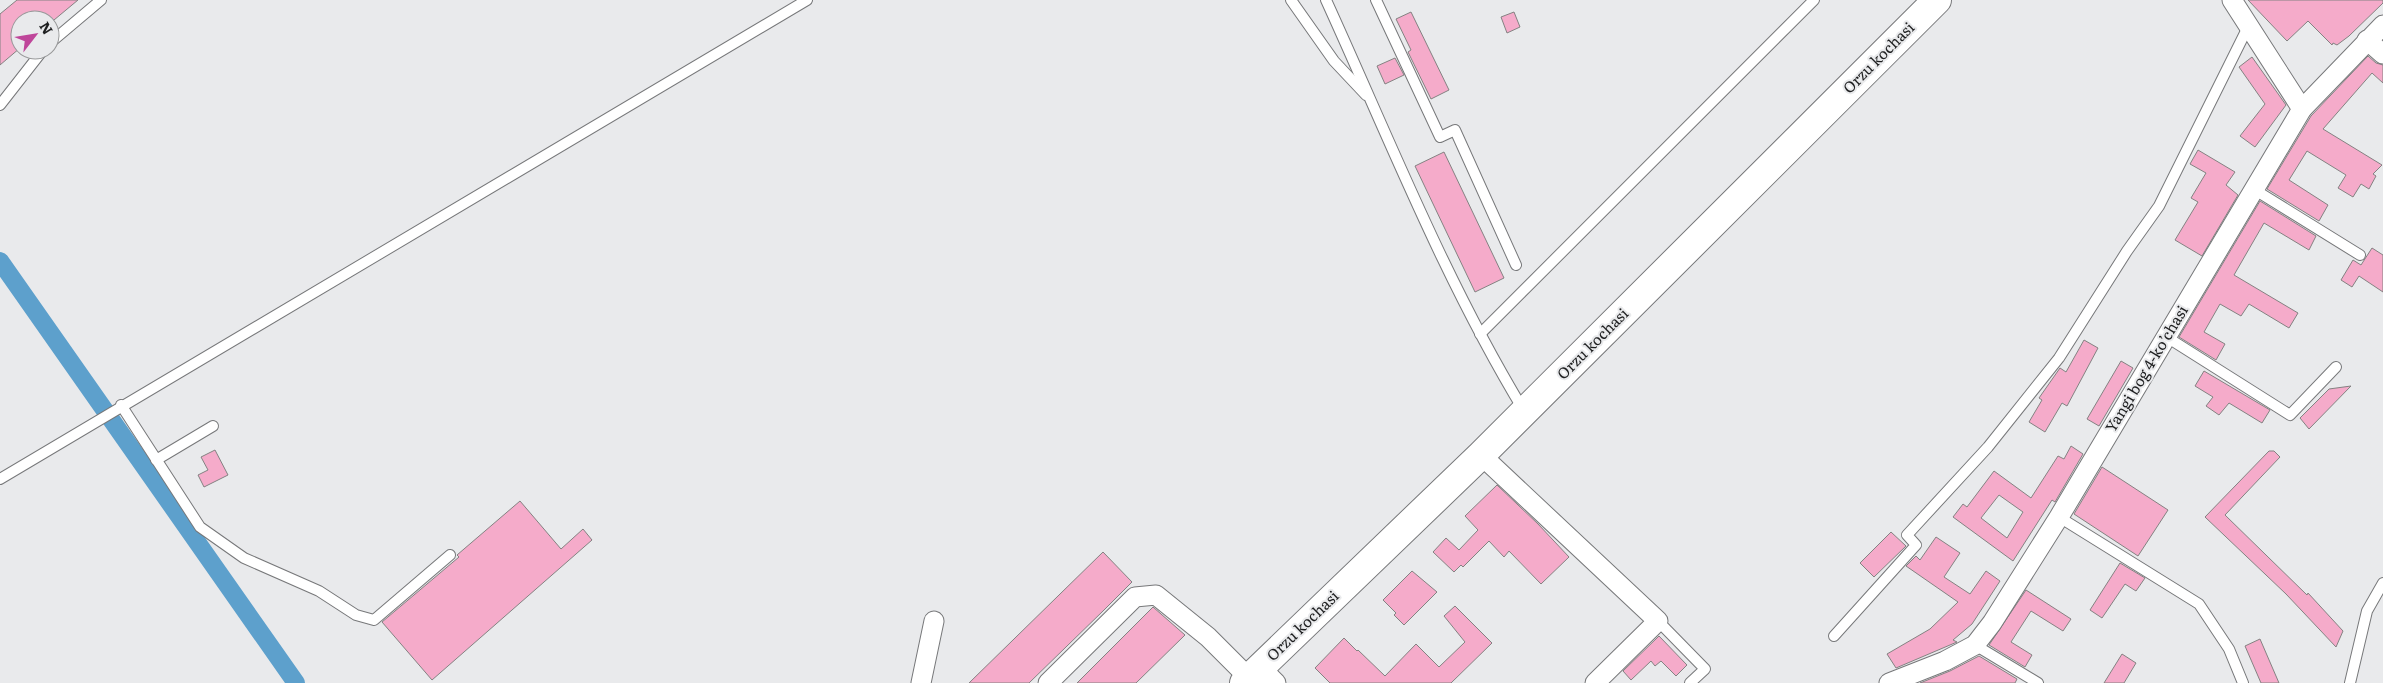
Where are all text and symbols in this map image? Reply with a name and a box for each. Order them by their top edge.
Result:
north arrow [10,10,60,60]
street label: Orzu kochasi [1837,16,1919,98]
text: N [35,18,59,38]
street label: Yangi bog 4-koʼchasi [2099,300,2193,436]
street label: Orzu kochasi [1551,302,1633,384]
street label: Orzu kochasi [1260,584,1343,666]

